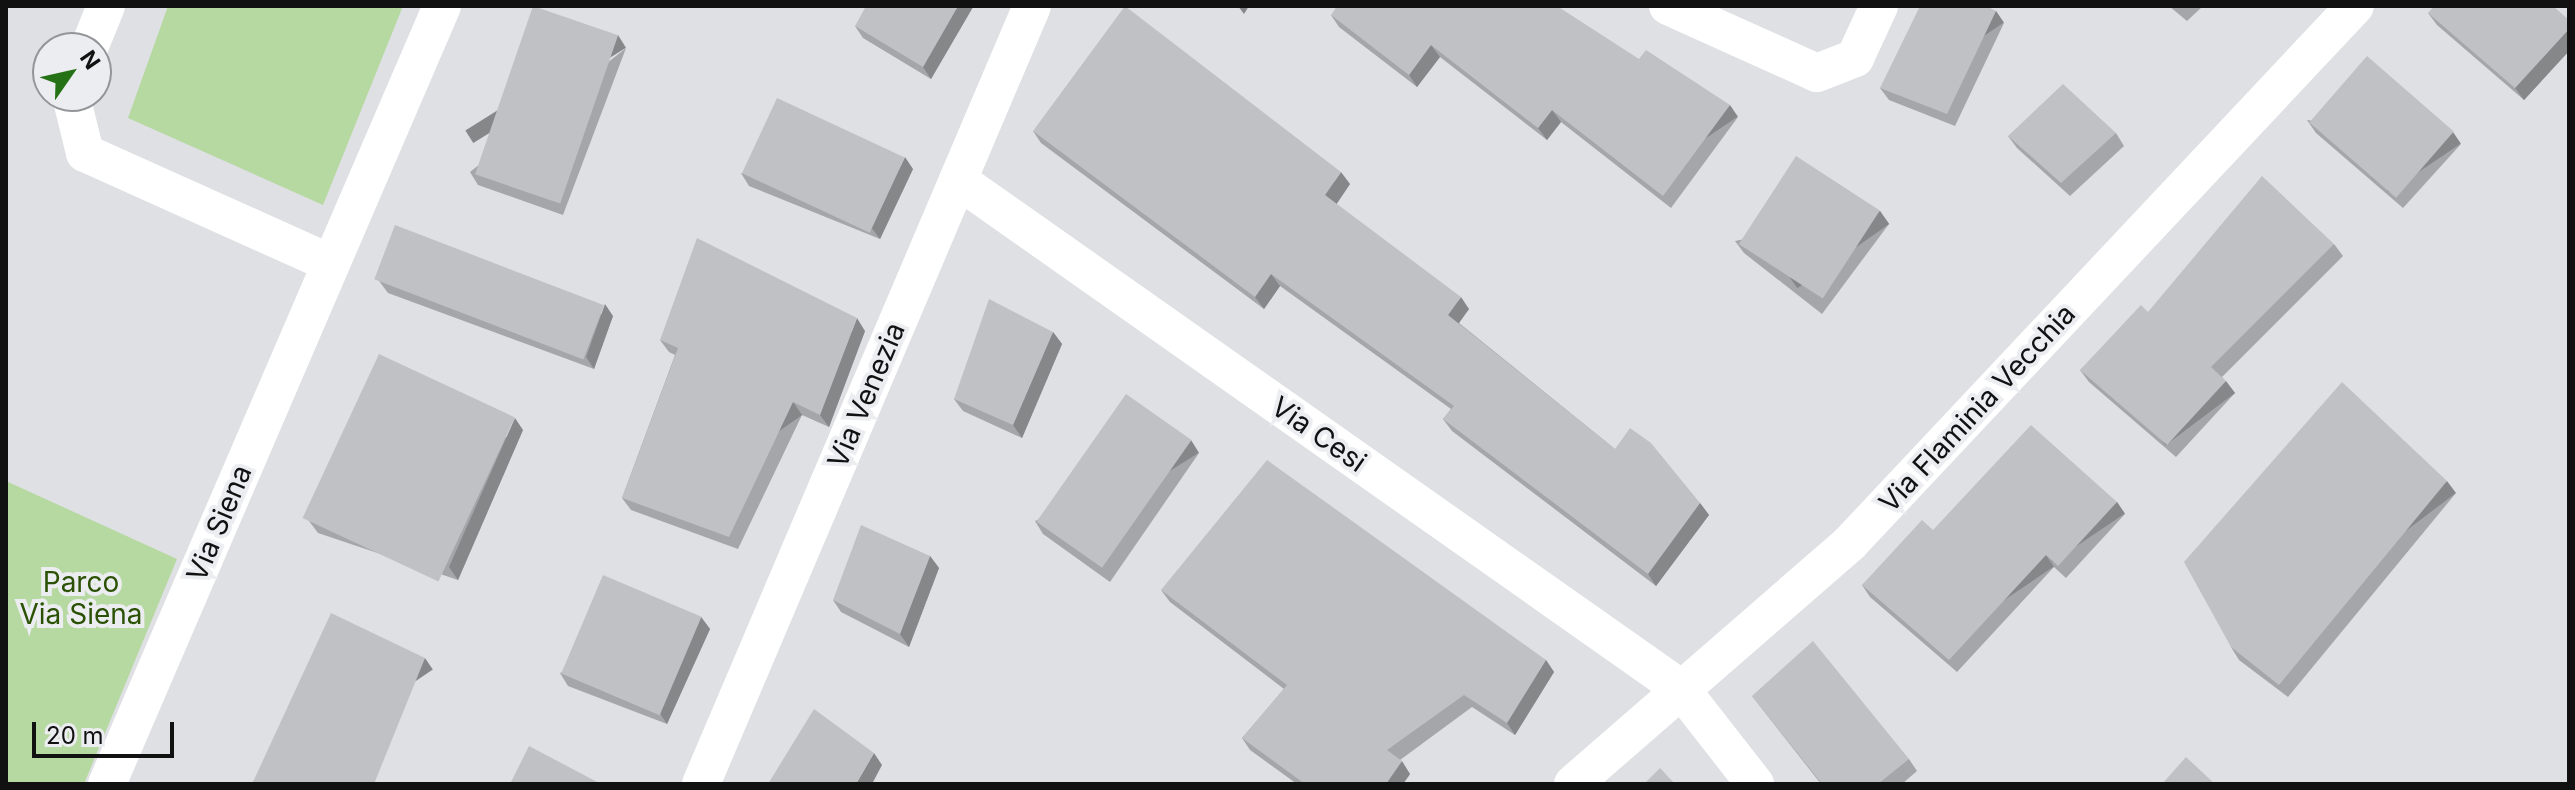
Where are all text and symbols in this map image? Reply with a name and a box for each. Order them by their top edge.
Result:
north arrow [32,32,112,112]
text: N [75,45,106,74]
street label: Via Flaminia Vecchia [1872,297,2082,519]
street label: Via Venezia [820,317,912,473]
street label: Via Cesi [1265,389,1373,479]
street label: Via Siena [179,460,259,586]
park label: Parco Via Siena [19,565,143,631]
scale bar [36,706,178,756]
text: 20 m [46,721,104,750]

